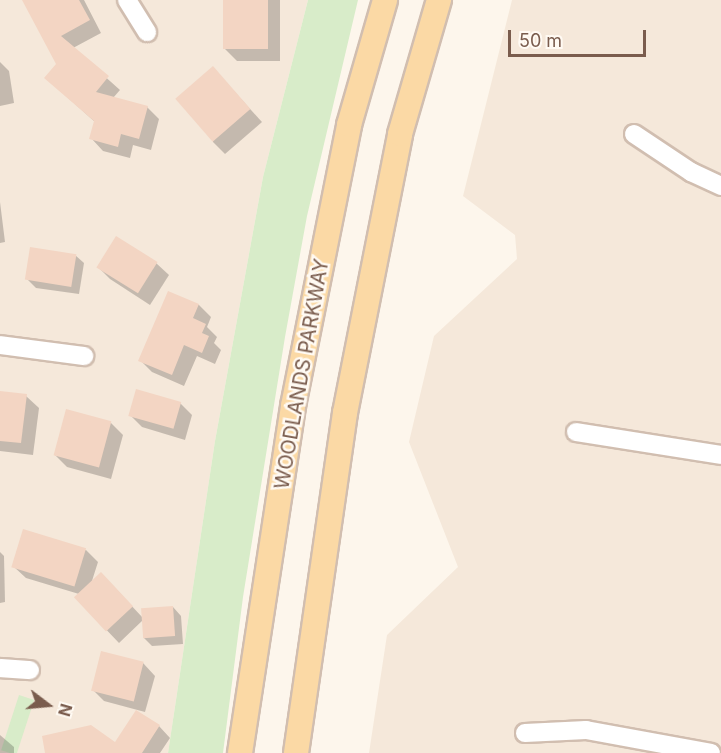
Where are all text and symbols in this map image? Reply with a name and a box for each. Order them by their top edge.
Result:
scale bar [511,18,649,56]
text: 50 m [519,30,562,51]
street label: WOODLANDS PARKWAY [270,257,334,491]
north arrow [18,675,78,735]
text: N [54,701,77,719]

